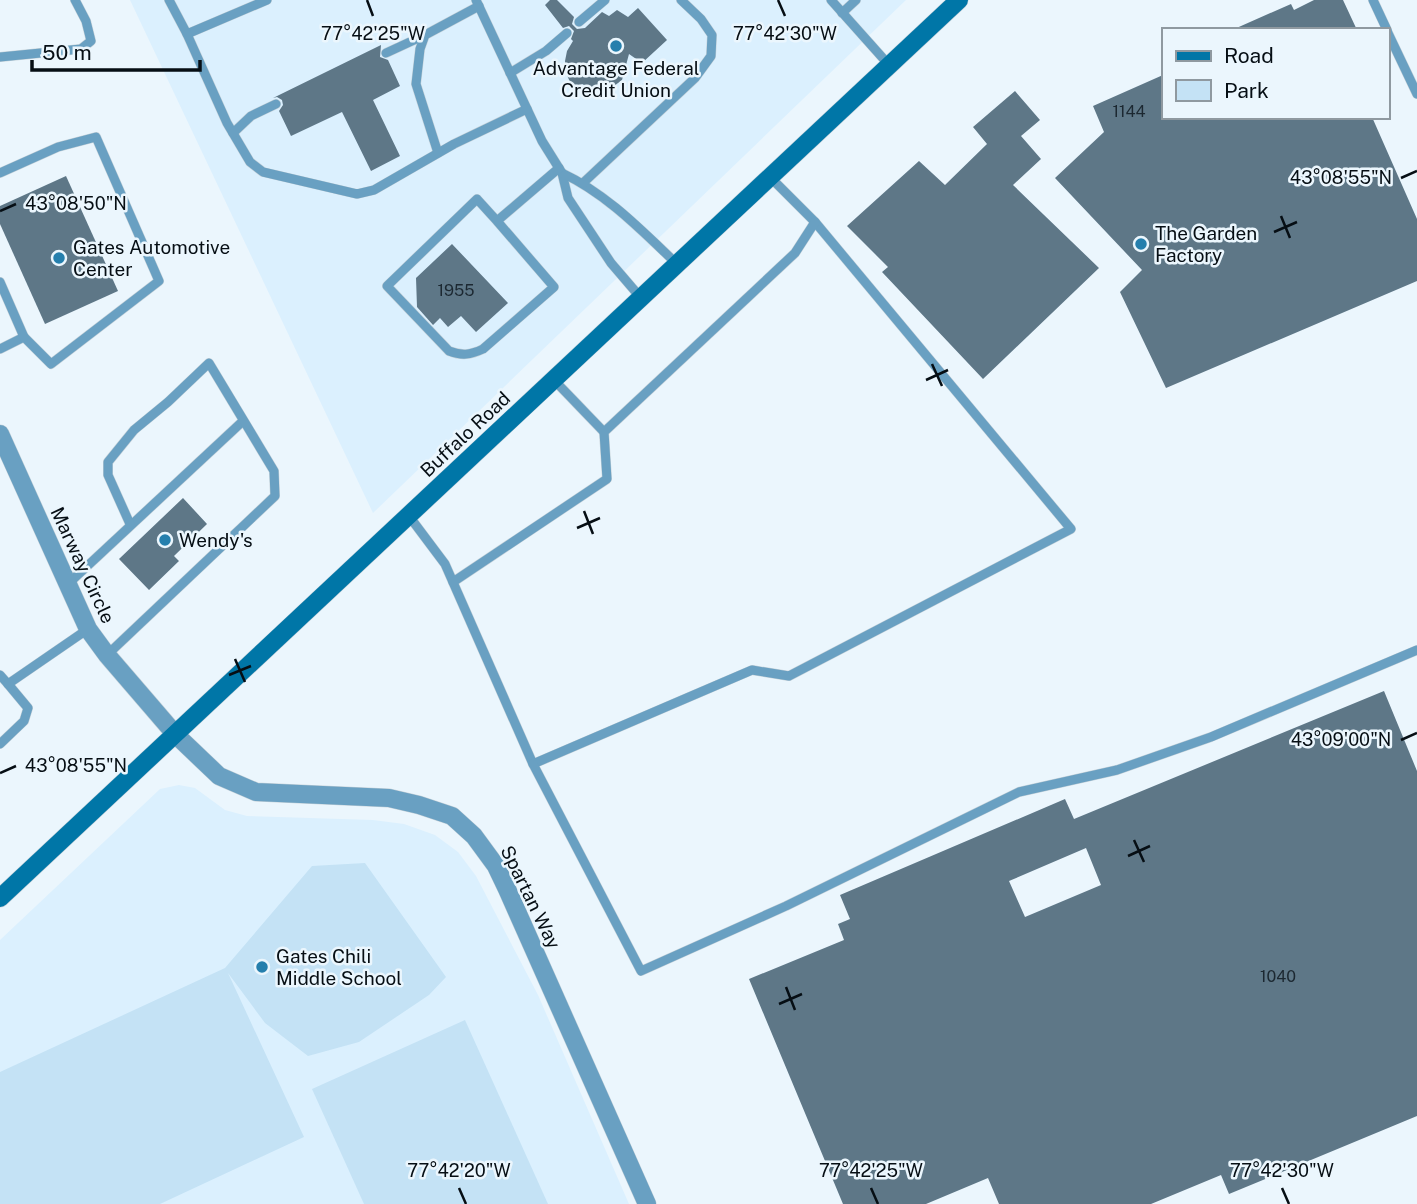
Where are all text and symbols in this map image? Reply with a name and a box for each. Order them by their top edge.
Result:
text: 77°42'25"W [321,23,425,44]
text: 77°42'30"W [733,23,837,44]
scale bar [32,28,200,72]
legend [1162,28,1389,119]
marker: Advantage Federal Credit Union [608,38,624,54]
text: 50 m [42,40,92,65]
text: Road [1224,43,1274,68]
place label: Advantage Federal Credit Union [533,57,699,101]
text: Park [1224,78,1269,103]
house number: 1144 [1112,102,1146,121]
text: 43°08'55"N [1290,167,1392,188]
text: 43°08'50"N [25,193,127,214]
place label: The Garden Factory [1155,222,1257,266]
place label: Gates Automotive Center [73,236,230,280]
marker: The Garden Factory [1133,236,1149,252]
marker: Gates Automotive Center [51,250,67,266]
house number: 1955 [438,281,475,300]
street label: Buffalo Road [416,387,514,481]
street label: Marway Circle [46,503,120,627]
place label: Wendy's [179,529,253,551]
marker: Wendy's [157,532,173,548]
text: 43°09'00"N [1291,729,1391,750]
text: 43°08'55"N [25,755,127,776]
street label: Spartan Way [497,842,565,952]
place label: Gates Chili Middle School [276,945,402,989]
marker: Gates Chili Middle School [254,959,270,975]
house number: 1040 [1260,967,1296,986]
text: 77°42'20"W [407,1160,511,1181]
text: 77°42'25"W [819,1160,923,1181]
text: 77°42'30"W [1230,1160,1334,1181]

